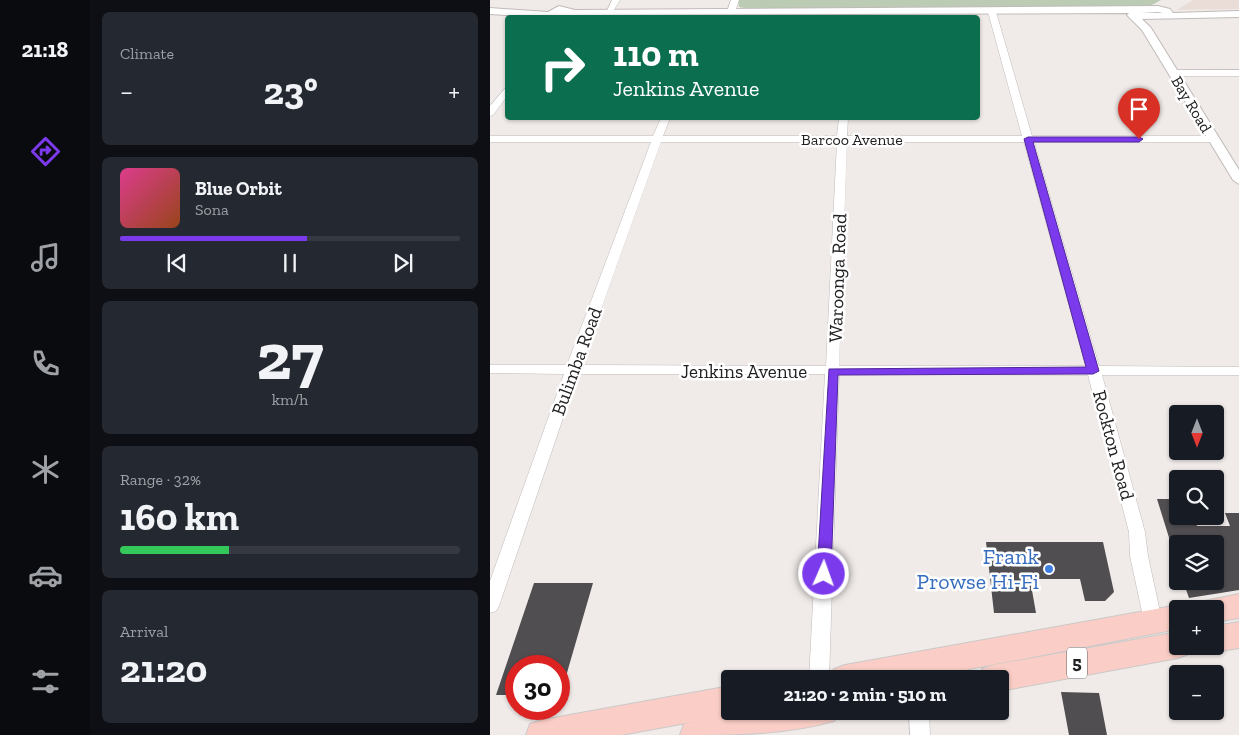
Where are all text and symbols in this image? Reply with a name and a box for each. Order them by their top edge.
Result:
text: 110 m [613,33,699,75]
icon: right [530,35,595,100]
text: 21:18 [22,36,68,63]
text: Climate [120,44,174,63]
text: 23° [263,68,318,114]
street label: Bay Road [1167,72,1216,136]
text: − [120,75,133,108]
text: + [448,75,460,108]
text: Jenkins Avenue [613,75,759,102]
pin [1118,88,1160,139]
icon: arrive [1125,95,1153,123]
street label: Barcoo Avenue [801,130,903,149]
icon: directions [28,134,63,169]
text: Blue Orbit [195,177,282,200]
text: Sona [195,200,229,219]
street label: Waroonga Road [824,212,851,343]
icon: music [28,240,63,275]
icon: previous [163,249,191,277]
icon: pause [276,249,304,277]
icon: next [389,249,417,277]
street label: Bulimba Road [546,303,607,418]
text: 27 [256,318,324,396]
icon: phone [28,346,63,381]
street label: Jenkins Avenue [681,360,807,383]
street label: Rockton Road [1088,388,1139,503]
text: km/h [272,390,308,409]
north arrow [1169,405,1224,460]
map controls [1169,405,1224,720]
icon: climate [28,452,63,487]
text: Range · 32% [120,470,201,489]
button: search [1169,470,1224,525]
text: 160 km [120,494,239,540]
button: layers [1169,535,1224,590]
place label: Frank Prowse Hi-Fi [917,543,1040,595]
position arrow [797,547,849,599]
icon: car [28,558,63,593]
marker: Frank Prowse Hi-Fi [1043,563,1055,575]
button: + [1169,600,1224,655]
text: Arrival [120,622,168,641]
text: 21:20 [120,646,207,692]
road number: 5 [1067,648,1087,678]
speed limit sign: 30 [505,655,570,720]
icon: filters [28,664,63,699]
button: − [1169,665,1224,720]
text: 21:20 · 2 min · 510 m [784,683,946,706]

